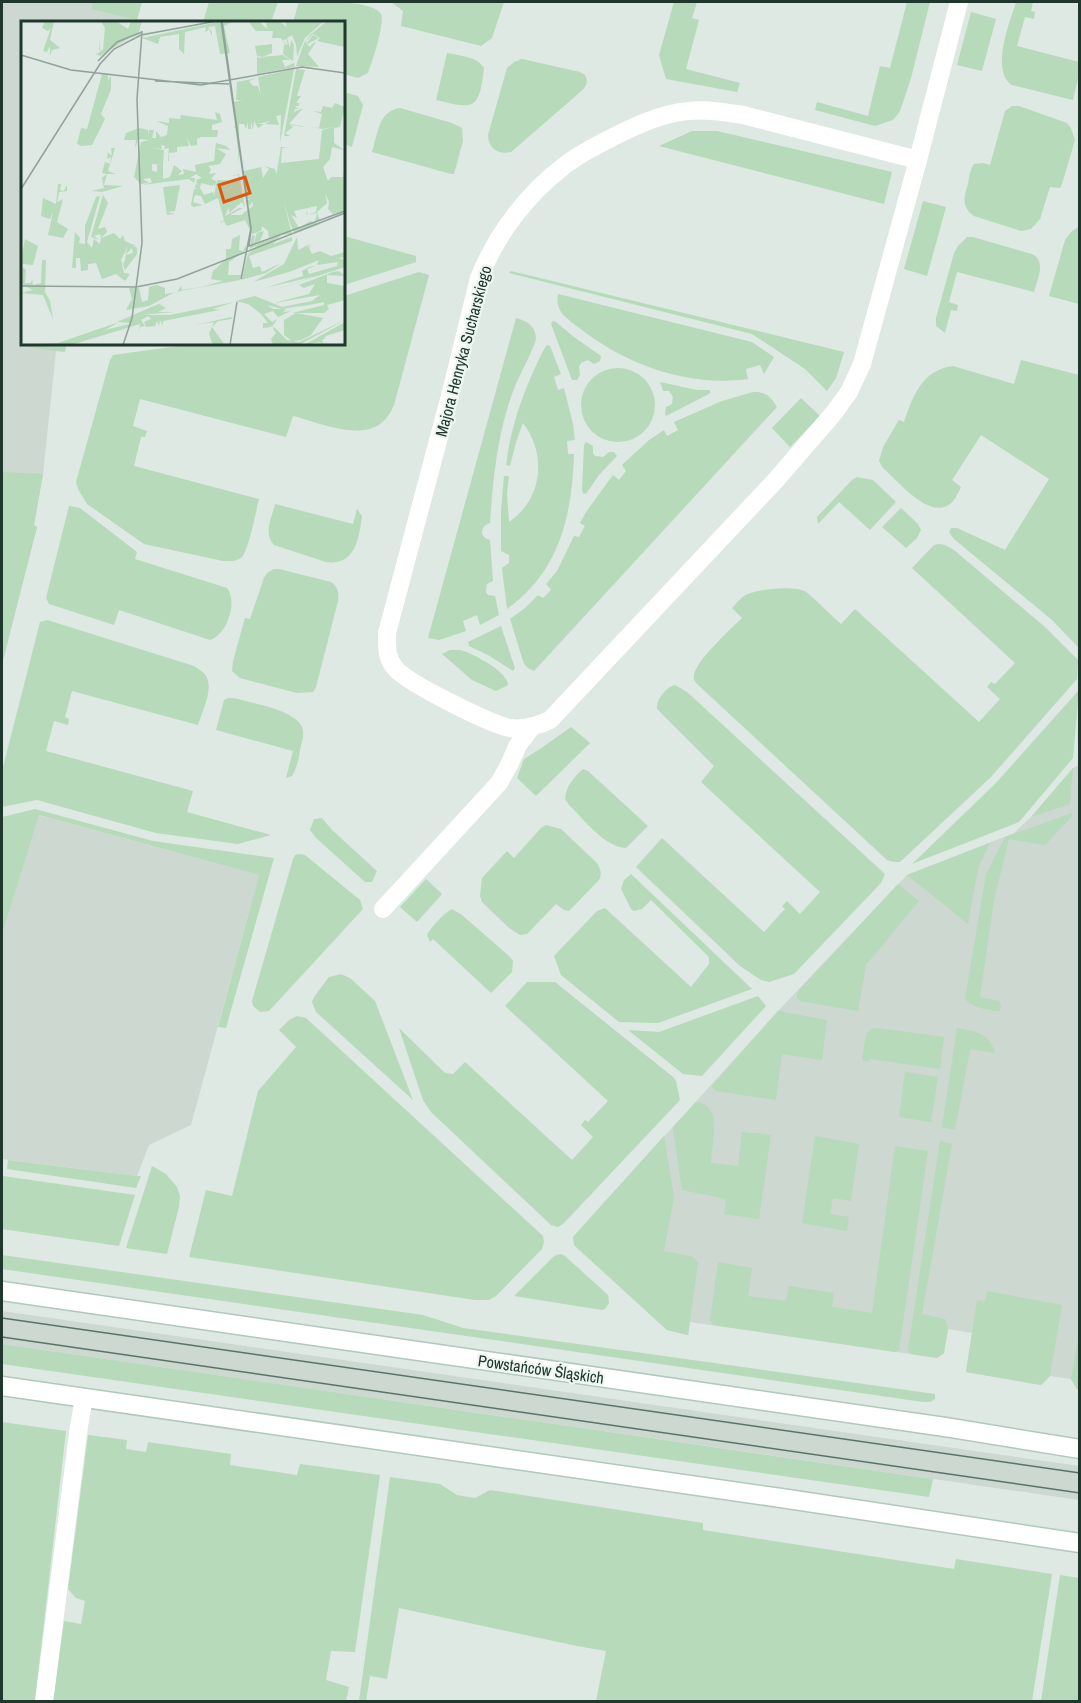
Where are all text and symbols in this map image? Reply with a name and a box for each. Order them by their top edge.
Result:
inset map [21,21,345,345]
street label: Majora Henryka Sucharskiego [430,263,496,439]
street label: Powstańców Śląskich [477,1349,605,1389]

